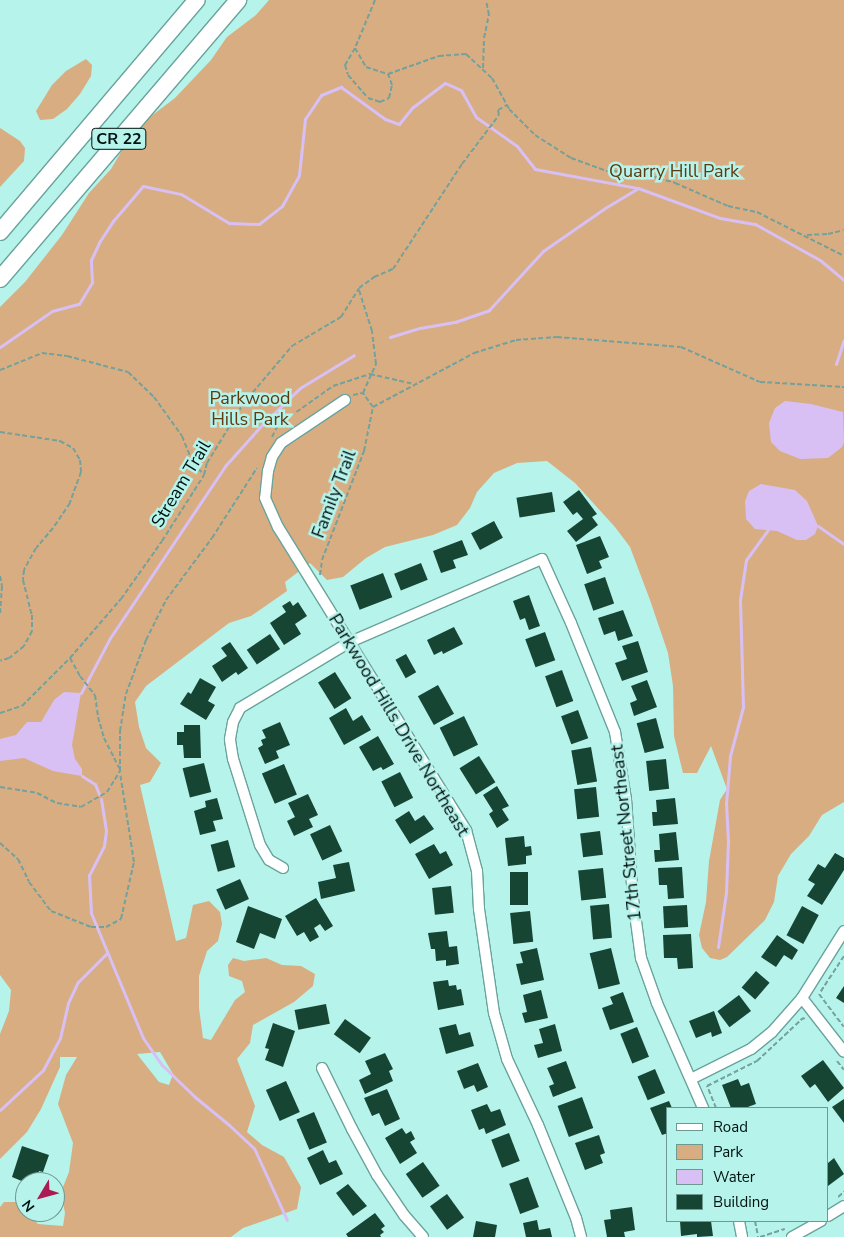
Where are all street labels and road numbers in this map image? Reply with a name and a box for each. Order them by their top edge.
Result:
road number: CR 22 [90,126,148,152]
street label: Stream Trail [147,437,215,531]
street label: Family Trail [307,447,361,541]
street label: Parkwood Hills Drive Northeast [324,610,474,840]
street label: 17th Street Northeast [606,744,646,922]

